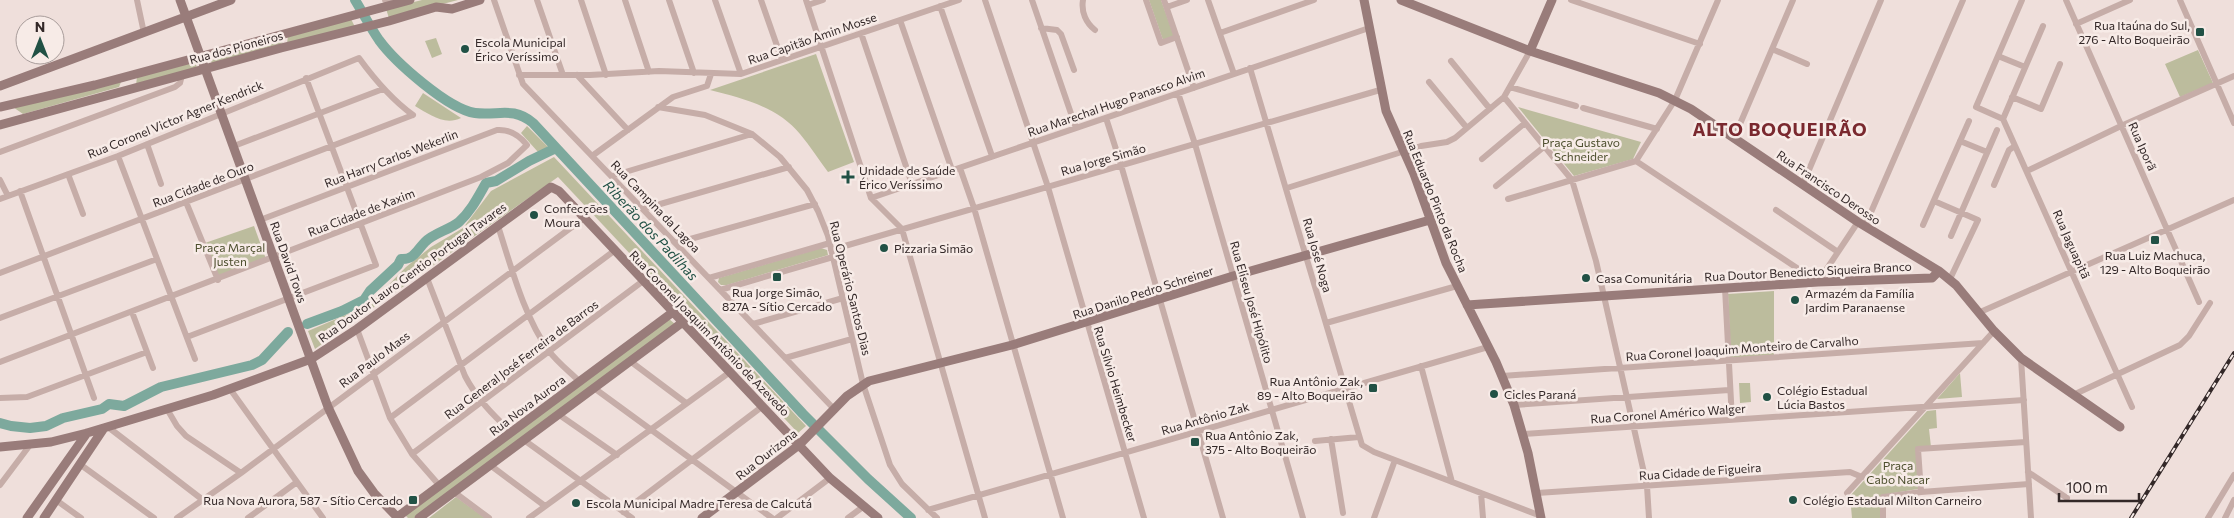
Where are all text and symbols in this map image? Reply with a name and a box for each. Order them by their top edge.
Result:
street label: Rua Capitão Amin Mosse [746,9,878,67]
north arrow [15,15,65,65]
text: N [35,18,45,35]
place label: Rua Itaúna do Sul, 276 - Alto Boqueirão [2078,18,2190,46]
marker: Rua Itaúna do Sul, 276 - Alto Boqueirão [2194,26,2206,38]
street label: Rua dos Pioneiros [188,28,284,66]
place label: Escola Municipal Érico Veríssimo [475,35,566,63]
marker: Escola Municipal Érico Veríssimo [459,43,471,55]
street label: Rua Marechal Hugo Panasco Alvim [1025,65,1207,139]
street label: Rua Coronel Victor Agner Kendrick [85,77,265,161]
district label: ALTO BOQUEIRÃO [1692,118,1868,140]
street label: Rua Iporã [2126,120,2160,172]
street label: Rua Harry Carlos Wekerlin [322,126,460,190]
street label: Rua Eduardo Pinto da Rocha [1401,128,1471,274]
park label: Praça Gustavo Schneider [1542,135,1620,163]
street label: Rua Jorge Simão [1059,140,1147,179]
street label: Rua Francisco Derosso [1774,147,1884,227]
street label: Rua Campina da Lagoa [608,157,704,255]
street label: Rua Cidade de Ouro [150,158,256,210]
place label: Unidade de Saúde Érico Veríssimo [859,163,955,191]
marker: Unidade de Saúde Érico Veríssimo [841,170,855,184]
water label: Riberão dos Padilhas [600,176,702,284]
street label: Rua Cidade de Xaxim [306,185,416,239]
street label: Rua Doutor Lauro Gentio Portugal Tavares [315,199,509,345]
place label: Confecções Moura [544,201,608,229]
street label: Rua Jaguapitã [2050,207,2093,281]
marker: Confecções Moura [528,209,540,221]
street label: Rua José Noga [1300,216,1335,294]
street label: Rua David Tows [268,219,310,305]
street label: Rua Operário Santos Dias [827,219,875,357]
marker: Rua Luiz Machuca, 129 - Alto Boqueirão [2149,234,2161,246]
street label: Rua Eliseu José Hipólito [1227,239,1276,365]
park label: Praça Marçal Justen [195,240,265,269]
place label: Pizzaria Simão [894,241,973,255]
marker: Pizzaria Simão [878,242,890,254]
street label: Rua Coronel Joaquim Antônio de Azevedo [626,247,793,419]
place label: Rua Luiz Machuca, 129 - Alto Boqueirão [2100,248,2210,276]
street label: Rua Doutor Benedicto Siqueira Branco [1704,259,1912,283]
street label: Rua Danilo Pedro Schreiner [1071,263,1215,321]
marker: Rua Jorge Simão, 827A - Sítio Cercado [771,271,783,283]
place label: Casa Comunitária [1596,271,1692,285]
marker: Casa Comunitária [1580,272,1592,284]
place label: Rua Jorge Simão, 827A - Sítio Cercado [722,285,832,313]
place label: Armazém da Família Jardim Paranaense [1805,286,1914,315]
marker: Armazém da Família Jardim Paranaense [1789,294,1801,306]
street label: Rua General José Ferreira de Barros [441,297,601,422]
street label: Rua Sílvio Heimbecker [1092,324,1140,444]
street label: Rua Paulo Mass [336,328,412,390]
street label: Rua Coronel Joaquim Monteiro de Carvalho [1625,333,1859,364]
street label: Rua Nova Aurora [486,372,568,438]
place label: Rua Antônio Zak, 89 - Alto Boqueirão [1257,374,1363,402]
marker: Rua Antônio Zak, 89 - Alto Boqueirão [1367,382,1379,394]
place label: Colégio Estadual Lúcia Bastos [1777,383,1868,411]
place label: Cicles Paraná [1504,387,1576,401]
marker: Cicles Paraná [1488,388,1500,400]
marker: Colégio Estadual Lúcia Bastos [1761,391,1773,403]
street label: Rua Antônio Zak [1159,399,1251,437]
street label: Rua Coronel Américo Walger [1590,401,1746,425]
street label: Rua Ourizona [733,426,799,482]
place label: Rua Antônio Zak, 375 - Alto Boqueirão [1205,428,1316,456]
marker: Rua Antônio Zak, 375 - Alto Boqueirão [1189,436,1201,448]
park label: Praça Cabo Nacar [1866,458,1930,486]
street label: Rua Cidade de Figueira [1638,460,1762,482]
scale bar [2059,470,2139,502]
text: 100 m [2066,478,2108,496]
place label: Rua Nova Aurora, 587 - Sítio Cercado [203,493,403,507]
place label: Colégio Estadual Milton Carneiro [1803,493,1982,507]
marker: Rua Nova Aurora, 587 - Sítio Cercado [407,494,419,506]
marker: Colégio Estadual Milton Carneiro [1787,494,1799,506]
place label: Escola Municipal Madre Teresa de Calcutá [586,496,812,510]
marker: Escola Municipal Madre Teresa de Calcutá [570,497,582,509]

